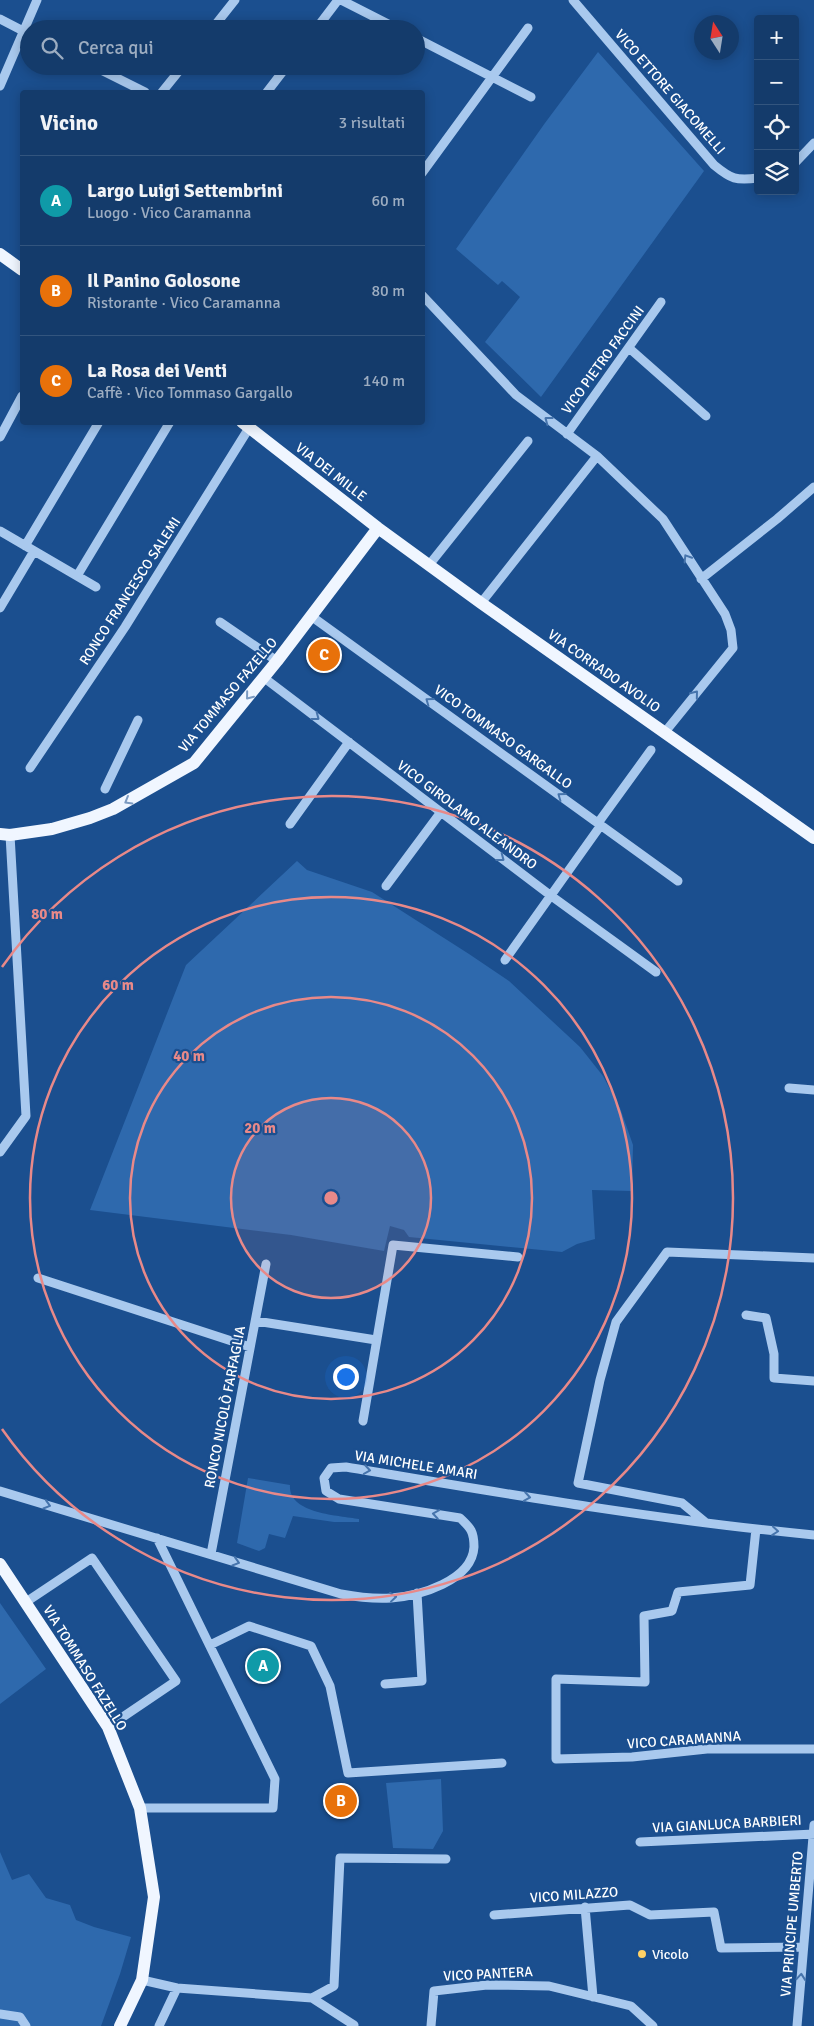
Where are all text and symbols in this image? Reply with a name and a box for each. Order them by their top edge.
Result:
north arrow [694,15,739,60]
map controls [754,15,799,195]
button: + [754,15,799,60]
search box [20,20,425,75]
street label: VICO ETTORE GIACOMELLI [611,26,729,158]
icon: search [38,34,66,62]
text: Cerca qui [78,36,154,60]
button: − [754,60,799,105]
button: locate [754,105,799,150]
text: Vicino [40,110,98,136]
text: 3 risultati [339,113,405,133]
button: layers [754,150,799,195]
text: Largo Luigi Settembrini [87,179,283,203]
text: A [51,191,61,211]
text: 60 m [371,191,405,211]
text: Luogo · Vico Caramanna [87,203,251,223]
text: Il Panino Golosone [87,269,240,293]
text: B [51,281,61,301]
text: 80 m [371,281,405,301]
text: Ristorante · Vico Caramanna [87,293,281,313]
street label: VICO PIETRO FACCINI [558,303,648,417]
text: La Rosa dei Venti [87,359,227,383]
text: C [51,371,61,391]
text: 140 m [363,371,405,391]
text: Caffè · Vico Tommaso Gargallo [87,383,293,403]
one-way arrow [544,417,554,426]
street label: VIA DEI MILLE [292,439,370,505]
street label: RONCO FRANCESCO SALEMI [76,514,184,668]
one-way arrow [684,554,694,563]
street label: VIA CORRADO AVOLIO [544,626,664,716]
street label: VIA TOMMASO FAZELLO [175,634,281,756]
pin: C [308,636,340,674]
street label: VICO TOMMASO GARGALLO [431,681,575,793]
one-way arrow [245,690,254,699]
one-way arrow [690,691,698,700]
one-way arrow [425,698,435,707]
one-way arrow [310,712,319,720]
street label: VICO GIROLAMO ALEANDRO [394,757,540,873]
one-way arrow [125,794,134,804]
one-way arrow [558,794,567,802]
one-way arrow [495,852,505,861]
text: 80 m [31,905,63,923]
text: 60 m [102,976,134,994]
text: 40 m [173,1047,205,1065]
text: 20 m [244,1119,276,1137]
centre of rings [322,1189,340,1207]
street label: RONCO NICOLÒ FARFAGLIA [201,1324,249,1490]
your location [333,1364,359,1390]
street label: VIA MICHELE AMARI [353,1447,479,1483]
one-way arrow [363,1465,371,1475]
one-way arrow [524,1491,532,1502]
one-way arrow [42,1499,50,1509]
one-way arrow [431,1509,440,1519]
one-way arrow [771,1525,779,1536]
one-way arrow [231,1556,239,1566]
one-way arrow [389,1592,397,1603]
street label: VIA TOMMASO FAZELLO [39,1602,131,1734]
pin: A [247,1647,279,1685]
street label: VICO CARAMANNA [626,1728,742,1752]
pin: B [325,1782,357,1820]
street label: VIA GIANLUCA BARBIERI [652,1812,802,1836]
street label: VIA PRINCIPE UMBERTO [777,1850,807,1998]
street label: VICO MILAZZO [529,1883,619,1907]
place label: Vicolo [652,1946,689,1963]
marker: Vicolo [636,1948,648,1960]
street label: VICO PANTERA [443,1963,534,1985]
one-way arrow [795,1973,806,1981]

